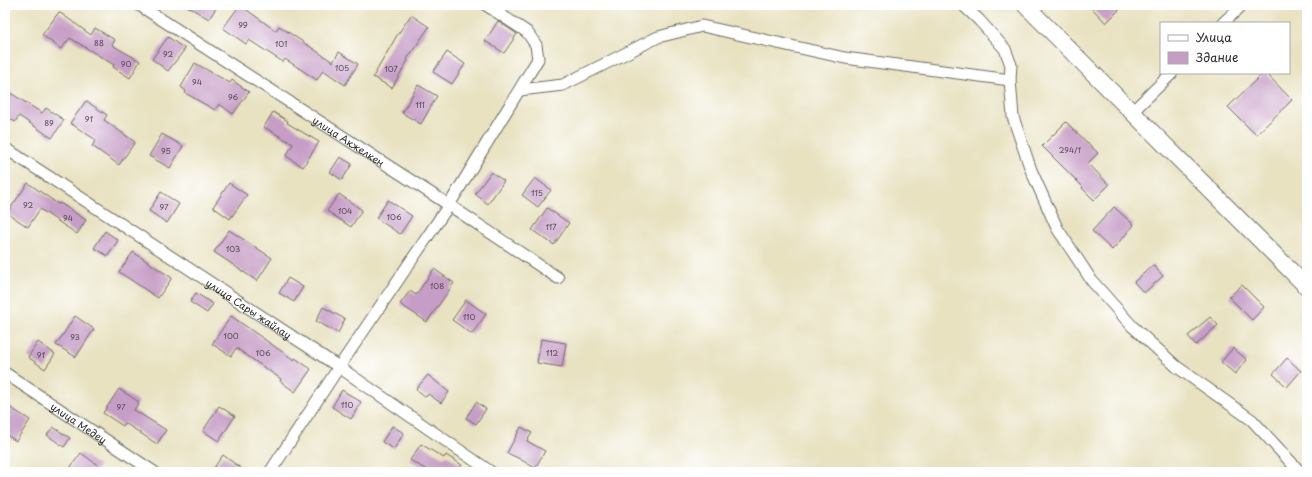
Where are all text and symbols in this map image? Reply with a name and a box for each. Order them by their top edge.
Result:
house number: 99 [238,19,248,31]
legend [1160,22,1290,74]
text: Улица [1196,28,1232,46]
house number: 88 [94,37,104,49]
house number: 101 [275,38,287,50]
house number: 92 [163,48,173,60]
text: Здание [1196,48,1238,66]
house number: 90 [121,58,131,70]
house number: 105 [335,62,349,74]
house number: 107 [384,63,398,75]
house number: 94 [192,76,202,88]
house number: 96 [228,91,238,103]
house number: 111 [415,99,425,111]
street label: улица Акжелкен [310,112,388,169]
house number: 91 [85,113,94,125]
house number: 89 [44,117,54,129]
house number: 294/1 [1059,144,1082,156]
house number: 95 [161,145,171,157]
house number: 115 [531,187,543,199]
house number: 92 [23,199,33,211]
house number: 97 [159,201,169,213]
house number: 104 [338,205,352,217]
house number: 106 [386,211,402,223]
house number: 94 [63,212,73,224]
house number: 117 [545,221,557,233]
house number: 103 [226,243,240,255]
street label: улица Сары жайлау [203,275,295,342]
house number: 108 [430,280,444,292]
house number: 110 [463,311,475,323]
house number: 100 [223,330,239,342]
house number: 93 [70,331,80,343]
house number: 106 [255,347,271,359]
house number: 112 [546,347,559,359]
house number: 91 [37,349,46,361]
street label: улица Медеу [48,398,110,447]
house number: 110 [341,399,353,411]
house number: 97 [116,401,126,413]

